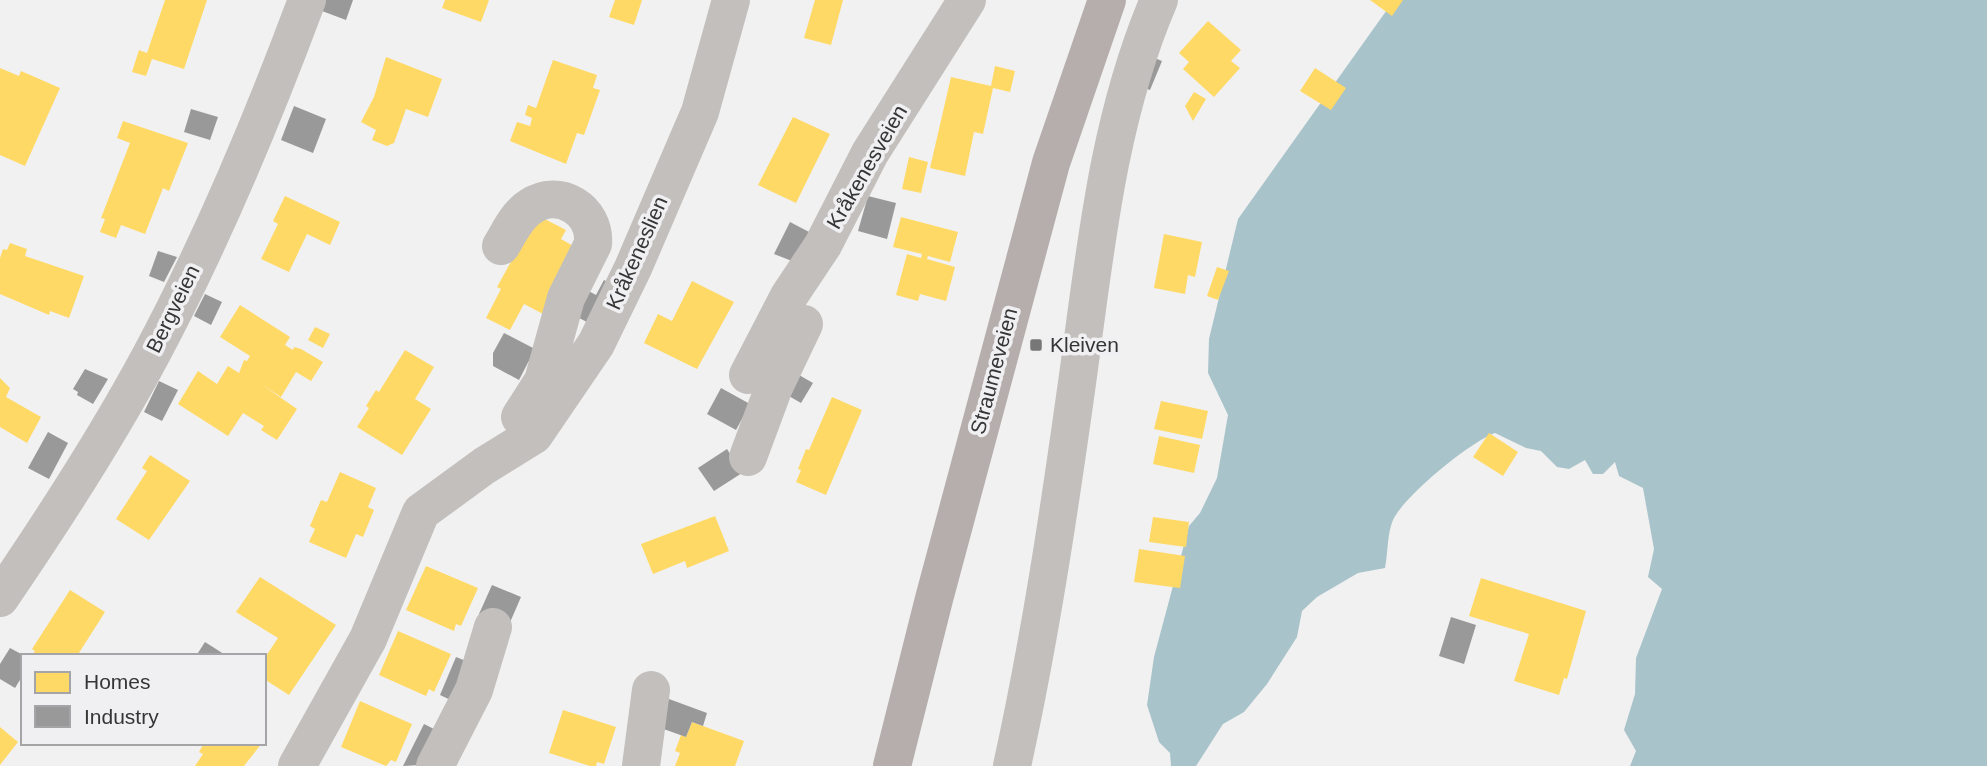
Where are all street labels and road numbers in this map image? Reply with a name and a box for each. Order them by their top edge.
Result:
street label: Kråkenesveien [822,101,911,233]
street label: Kråkeneslien [601,193,672,313]
street label: Bergveien [141,261,204,356]
street label: Straumeveien [966,305,1021,436]

